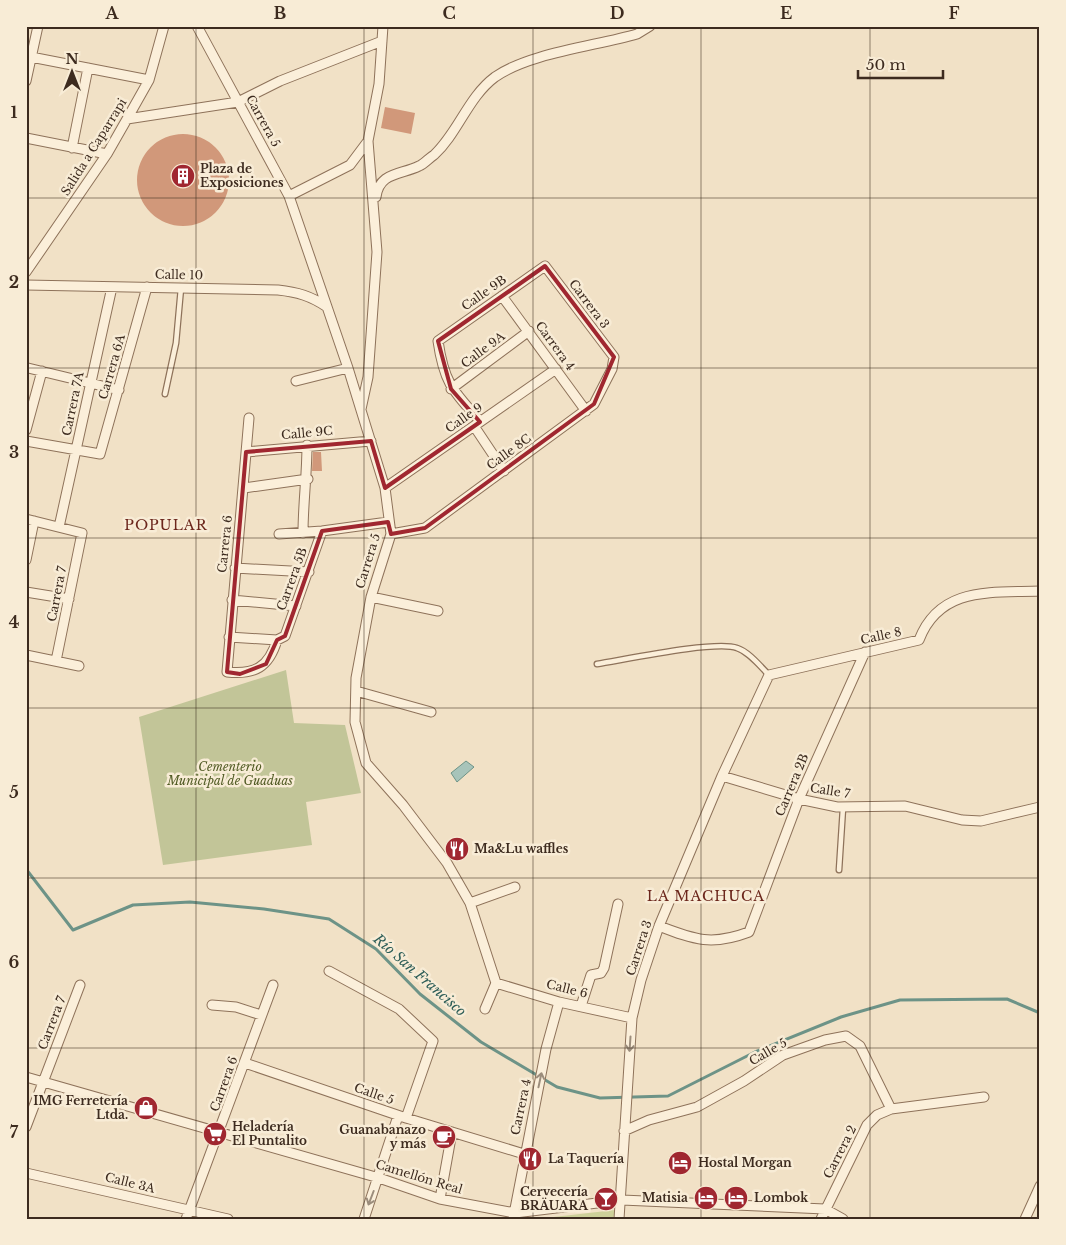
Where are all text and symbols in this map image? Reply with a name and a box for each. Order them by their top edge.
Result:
text: A [105,3,120,23]
text: B [274,3,287,23]
text: C [442,3,456,23]
text: D [610,3,624,23]
text: E [780,3,792,23]
text: F [948,3,960,23]
north arrow [48,48,98,98]
scale bar [858,48,944,80]
text: N [65,50,79,68]
text: 50 m [866,55,906,74]
street label: Carrera 5 [243,92,284,149]
street label: Salida a Caparrapi [58,95,130,198]
text: 1 [11,102,18,122]
place label: Plaza de Exposiciones [200,161,284,190]
building icon: Plaza de Exposiciones [170,163,196,189]
street label: Calle 10 [155,267,203,282]
text: 2 [9,272,19,292]
street label: Calle 9B [458,272,509,313]
street label: Carrera 3 [566,276,613,331]
street label: Carrera 4 [533,318,578,373]
street label: Calle 9A [458,328,508,371]
street label: Carrera 6A [95,332,128,401]
street label: Carrera 7A [58,370,87,437]
street label: Calle 9 [442,399,485,436]
street label: Calle 9C [281,423,333,442]
street label: Calle 8C [484,430,534,473]
text: 3 [9,442,19,462]
street label: Carrera 6 [214,514,235,574]
district label: POPULAR [124,516,208,534]
street label: Carrera 5 [352,531,383,590]
street label: Carrera 5B [273,545,310,612]
street label: Carrera 7 [44,564,69,623]
text: 4 [9,612,19,632]
street label: Calle 8 [859,624,903,647]
street label: Carrera 2B [772,751,811,818]
park label: Cementerio Municipal de Guaduas [166,759,293,788]
street label: Calle 7 [809,780,852,801]
text: 5 [9,782,19,802]
restaurant icon: Ma&Lu waffles [444,836,470,862]
place label: Ma&Lu waffles [474,841,569,856]
district label: LA MACHUCA [647,887,765,905]
street label: Carrera 3 [623,918,655,978]
water label: Río San Francisco [369,929,470,1020]
text: 6 [9,952,20,972]
street label: Calle 6 [545,976,590,1001]
street label: Carrera 7 [34,993,69,1052]
street label: Calle 5 [746,1035,789,1068]
one-way arrow [626,1036,635,1052]
street label: Carrera 6 [207,1054,241,1114]
one-way arrow [536,1072,545,1088]
street label: Carrera 4 [507,1077,534,1136]
street label: Calle 5 [352,1080,396,1107]
place label: IMG Ferretería Ltda. [33,1093,128,1122]
shop icon: IMG Ferretería Ltda. [133,1095,159,1121]
place label: Heladería El Puntalito [232,1119,307,1148]
supermarket icon: Heladería El Puntalito [202,1121,228,1147]
text: 7 [10,1122,19,1142]
place label: Guanabanazo y más [339,1122,426,1151]
street label: Carrera 2 [820,1123,859,1181]
cafe icon: Guanabanazo y más [431,1124,457,1150]
restaurant icon: La Taquería [517,1146,543,1172]
hotel icon: Hostal Morgan [667,1150,693,1176]
place label: La Taquería [548,1151,624,1166]
place label: Hostal Morgan [698,1155,792,1170]
street label: Camellón Real [374,1156,465,1197]
street label: Calle 3A [104,1169,157,1196]
place label: Cervecería BRÄUARA [520,1184,589,1213]
hotel icon: Matisia [693,1185,719,1211]
hotel icon: Lombok [723,1185,749,1211]
bar icon: Cervecería BRÄUARA [593,1186,619,1212]
one-way arrow [366,1190,375,1206]
place label: Matisia [642,1190,688,1205]
place label: Lombok [754,1190,809,1205]

